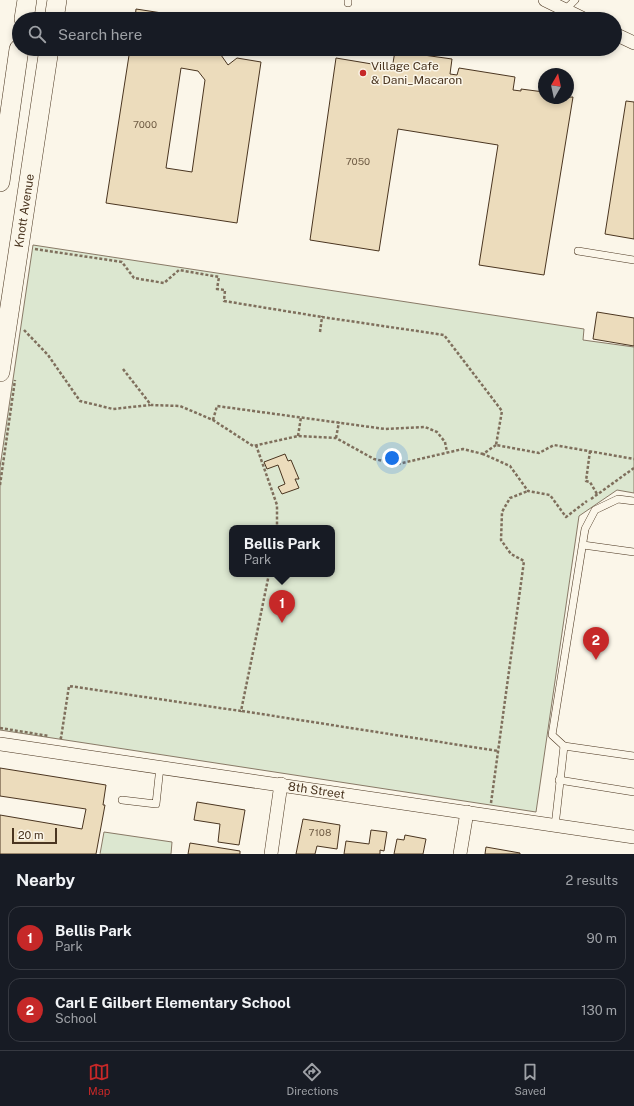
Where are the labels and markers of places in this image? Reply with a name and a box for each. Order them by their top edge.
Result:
place label: Village Cafe & Dani_Macaron [371,59,462,87]
marker: Village Cafe & Dani_Macaron [358,68,368,78]
pin: 1 [269,590,295,623]
pin: 2 [583,627,609,660]

